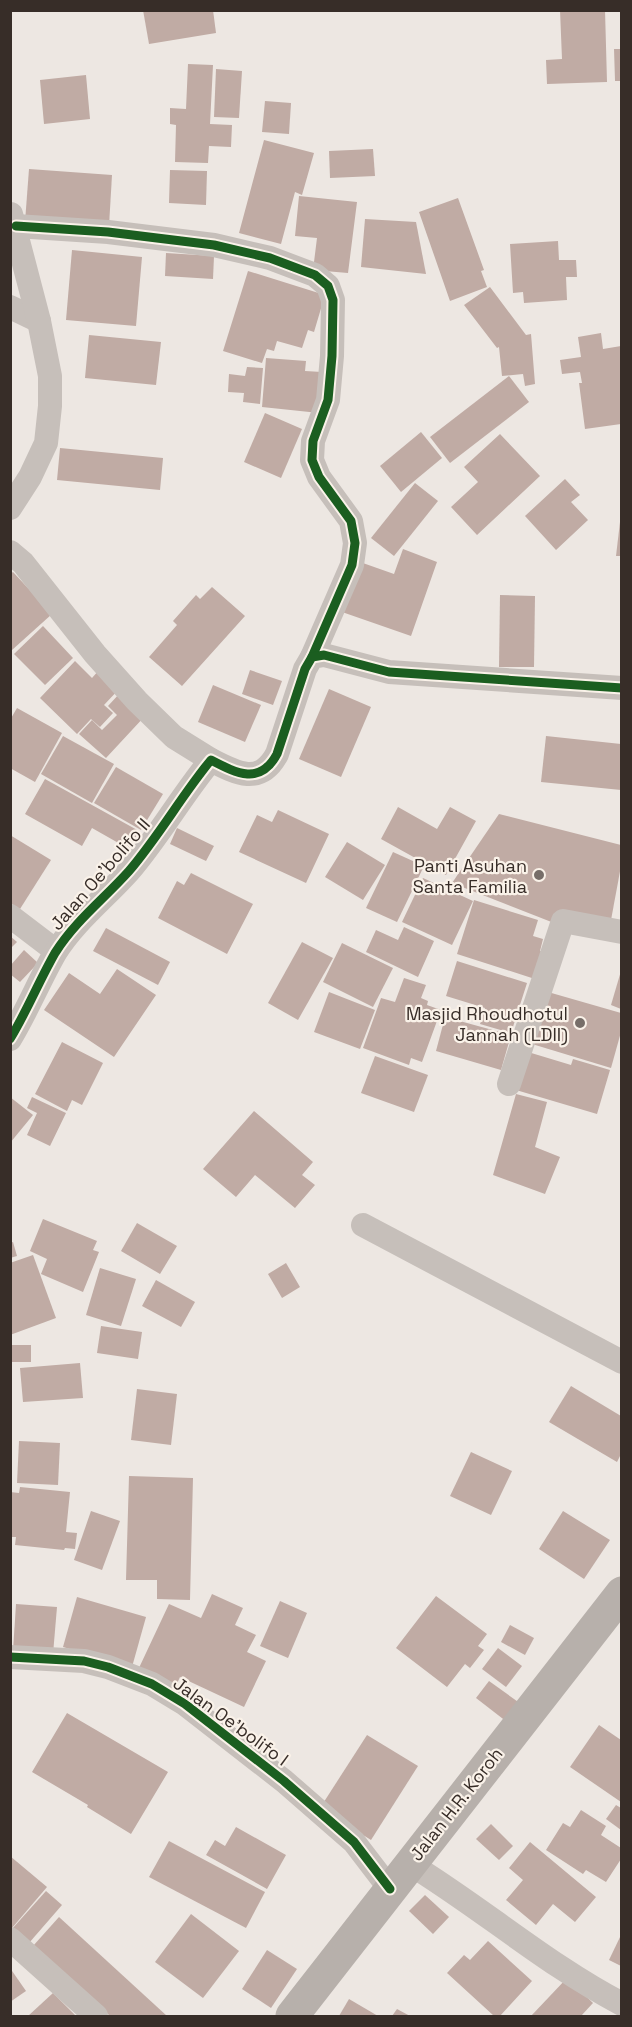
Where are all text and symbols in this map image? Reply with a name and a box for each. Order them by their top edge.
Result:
street label: Jalan Oe'bolifo II [45,813,155,935]
place label: Panti Asuhan Santa Familia [413,854,527,898]
marker: Panti Asuhan Santa Familia [532,868,546,882]
place label: Masjid Rhoudhotul Jannah (LDII) [406,1002,568,1046]
marker: Masjid Rhoudhotul Jannah (LDII) [573,1016,587,1030]
street label: Jalan Oe'bolifo I [169,1671,293,1771]
street label: Jalan H.R. Koroh [405,1743,507,1865]

